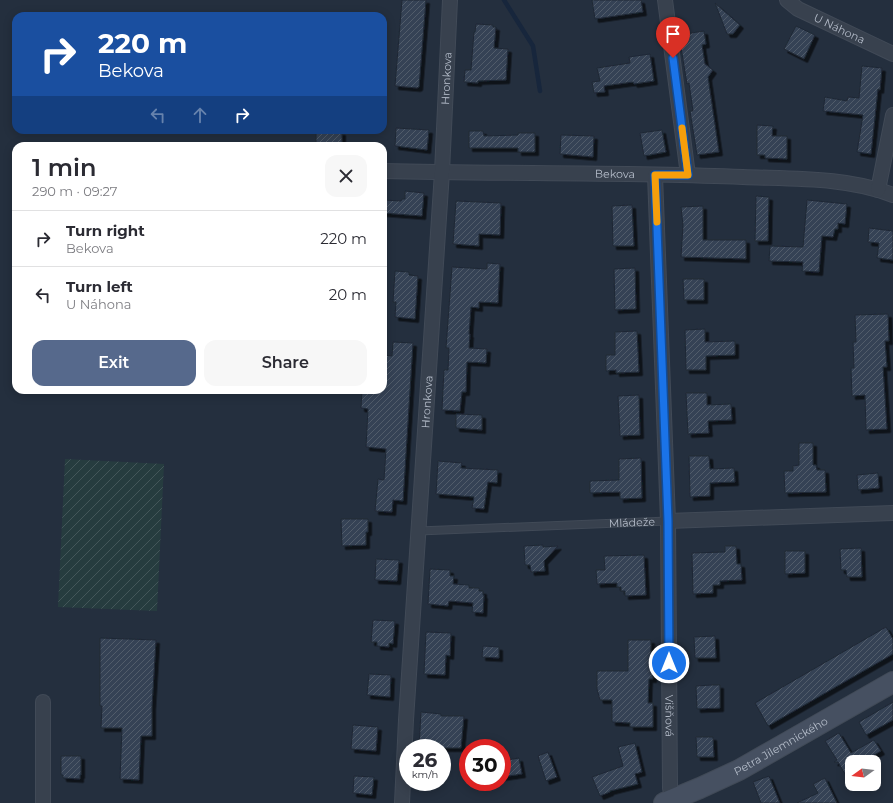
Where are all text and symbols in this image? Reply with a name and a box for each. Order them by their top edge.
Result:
street label: U Náhona [811,10,867,47]
pin [656,17,690,58]
icon: arrive [662,23,684,45]
text: 220 m [98,26,187,60]
icon: right [32,28,84,80]
street label: Hronkova [438,52,455,105]
text: Bekova [98,60,164,82]
icon: left [147,104,169,126]
icon: ahead [189,104,211,126]
icon: right [231,104,253,126]
text: 1 min [32,153,96,182]
button: close [325,155,367,197]
street label: Bekova [595,167,635,181]
text: 290 m · 09:27 [32,183,118,199]
text: Turn right [66,221,145,240]
icon: right [32,228,54,250]
text: 220 m [320,229,367,248]
text: Bekova [66,240,114,256]
text: Turn left [66,277,133,296]
icon: left [32,284,54,306]
text: 20 m [329,285,367,304]
text: U Náhona [66,296,131,312]
button: Exit [32,340,196,386]
button: Share [204,340,367,386]
street label: Hronkova [418,375,436,429]
street label: Mládeže [608,515,656,530]
position arrow [648,642,690,684]
street label: Višňová [662,695,677,737]
street label: Petra Jilemnického [732,714,830,778]
speed limit sign: 30 [459,739,511,791]
text: 26 [413,748,437,772]
north arrow [845,755,881,791]
map controls [845,755,881,791]
text: km/h [412,768,438,781]

